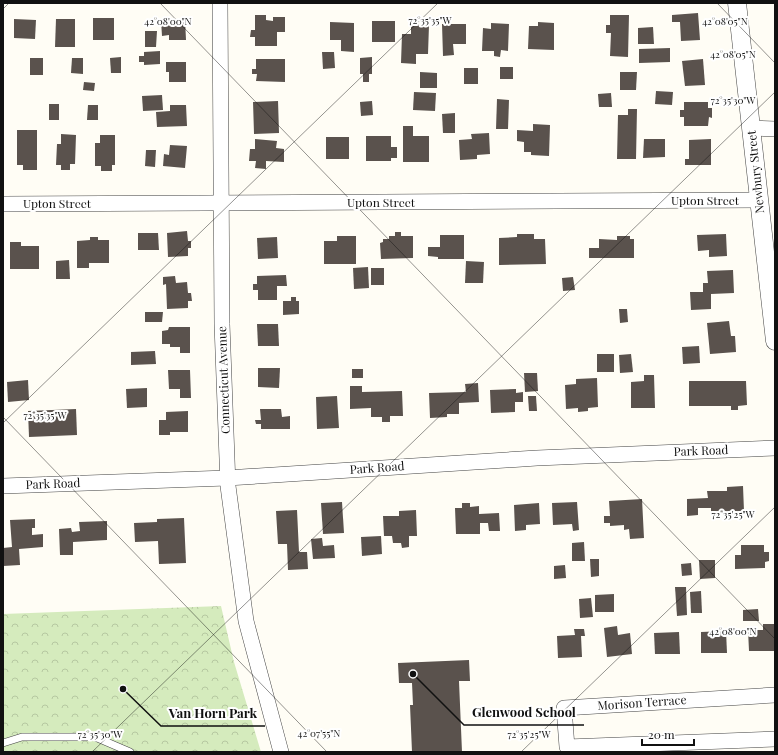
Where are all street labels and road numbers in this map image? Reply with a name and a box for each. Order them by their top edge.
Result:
street label: Newbury Street [743,129,767,214]
street label: Upton Street [671,192,740,208]
street label: Upton Street [347,194,416,210]
street label: Upton Street [23,195,92,211]
street label: Connecticut Avenue [213,326,233,434]
street label: Park Road [673,441,729,459]
street label: Park Road [349,457,405,477]
street label: Park Road [25,474,81,492]
street label: Morison Terrace [597,691,687,713]

